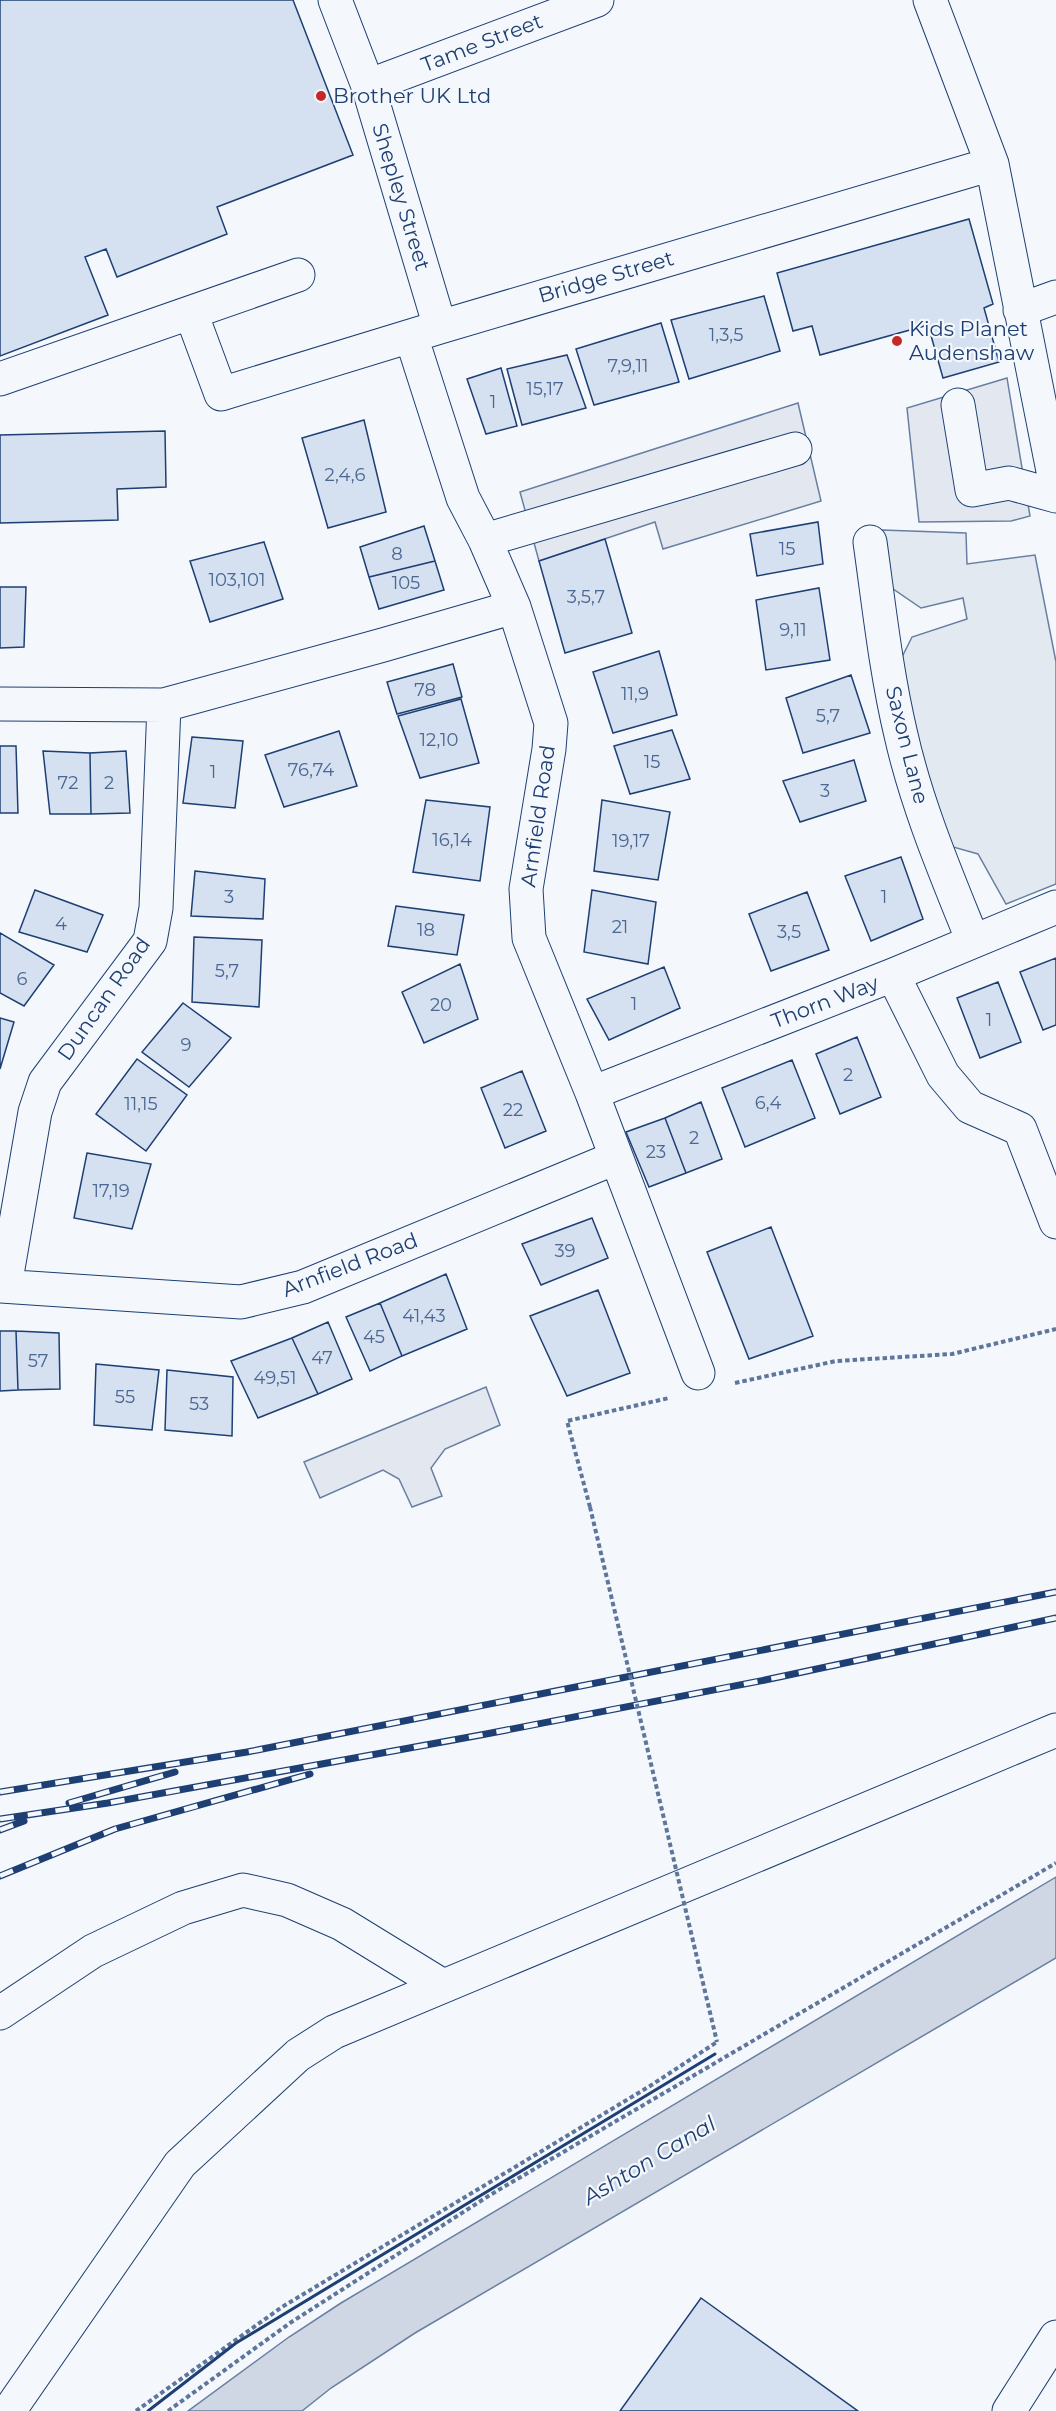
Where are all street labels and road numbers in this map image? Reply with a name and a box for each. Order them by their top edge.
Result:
street label: Tame Street [418,8,546,77]
street label: Shepley Street [367,120,436,273]
street label: Bridge Street [535,245,677,308]
street label: Saxon Lane [881,683,934,806]
street label: Arnfield Road [515,743,560,889]
street label: Duncan Road [52,932,155,1065]
street label: Thorn Way [768,969,883,1033]
street label: Arnfield Road [278,1227,421,1302]

